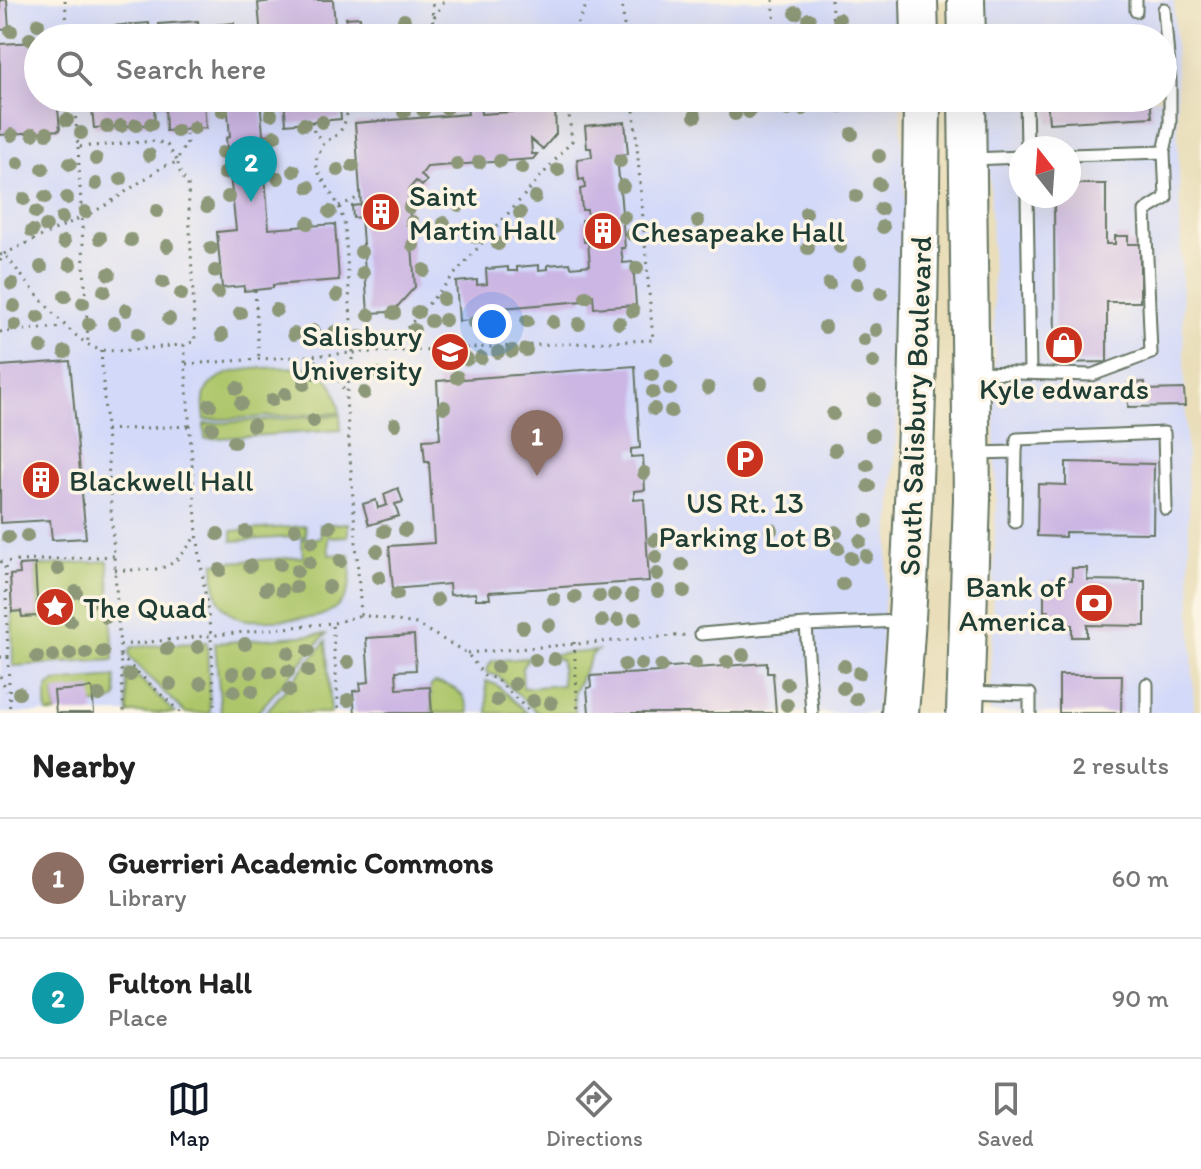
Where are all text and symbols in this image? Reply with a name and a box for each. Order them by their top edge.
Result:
search box [24,24,1177,112]
icon: search [52,46,96,90]
text: Search here [116,50,266,87]
pin: 2 [225,136,277,202]
north arrow [1009,136,1081,208]
place label: Saint Martin Hall [409,177,557,248]
building icon: Saint Martin Hall [360,191,402,233]
building icon: Chesapeake Hall [582,210,624,252]
place label: Chesapeake Hall [631,213,845,250]
street label: South Salisbury Boulevard [891,235,939,577]
your location [472,304,512,344]
place label: Salisbury University [291,317,422,388]
shop icon: Kyle edwards [1043,324,1085,366]
school or university icon: Salisbury University [429,331,471,373]
place label: Kyle edwards [979,370,1149,407]
pin: 1 [511,410,563,476]
parking icon: US Rt. 13 Parking Lot B [724,438,766,480]
building icon: Blackwell Hall [20,459,62,501]
place label: Blackwell Hall [69,462,254,499]
place label: US Rt. 13 Parking Lot B [658,484,832,555]
place label: Bank of America [959,568,1067,639]
bank icon: Bank of America [1073,582,1115,624]
place icon: The Quad [34,586,76,628]
place label: The Quad [83,589,207,626]
text: Nearby [32,745,135,786]
text: 2 results [1072,749,1169,781]
text: Guerrieri Academic Commons [108,844,494,881]
text: 1 [52,862,64,894]
text: 60 m [1112,862,1169,894]
text: Library [108,881,186,913]
text: Fulton Hall [108,964,252,1001]
text: 2 [51,982,65,1014]
text: 90 m [1112,982,1169,1014]
text: Place [108,1001,168,1033]
tab: Map [167,1077,211,1152]
tab: Directions [546,1077,643,1152]
tab: Saved [977,1077,1034,1152]

